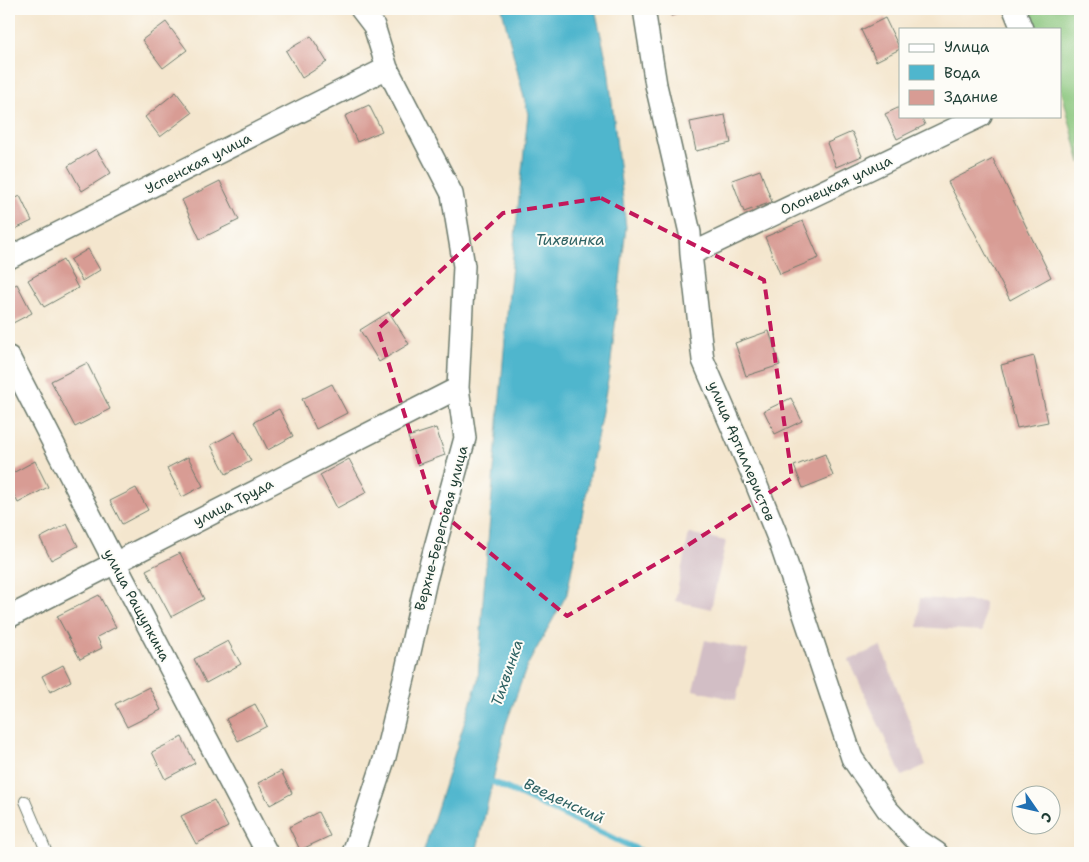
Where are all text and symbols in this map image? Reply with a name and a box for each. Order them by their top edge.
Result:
legend [899,28,1062,118]
text: Улица [944,37,990,57]
text: Вода [944,63,981,83]
text: Здание [944,87,998,107]
street label: Успенская улица [142,128,254,197]
street label: Олонецкая улица [777,151,895,219]
water label: Тихвинка [535,230,605,250]
street label: улица Артиллеристов [704,378,780,524]
street label: Верхне-Береговая улица [410,443,472,612]
street label: улица Труда [190,474,276,530]
street label: улица Ращупкина [100,546,174,665]
water label: Тихвинка [486,637,528,709]
water label: Введенский [520,774,608,828]
north arrow [1012,784,1062,834]
text: С [1037,809,1057,826]

